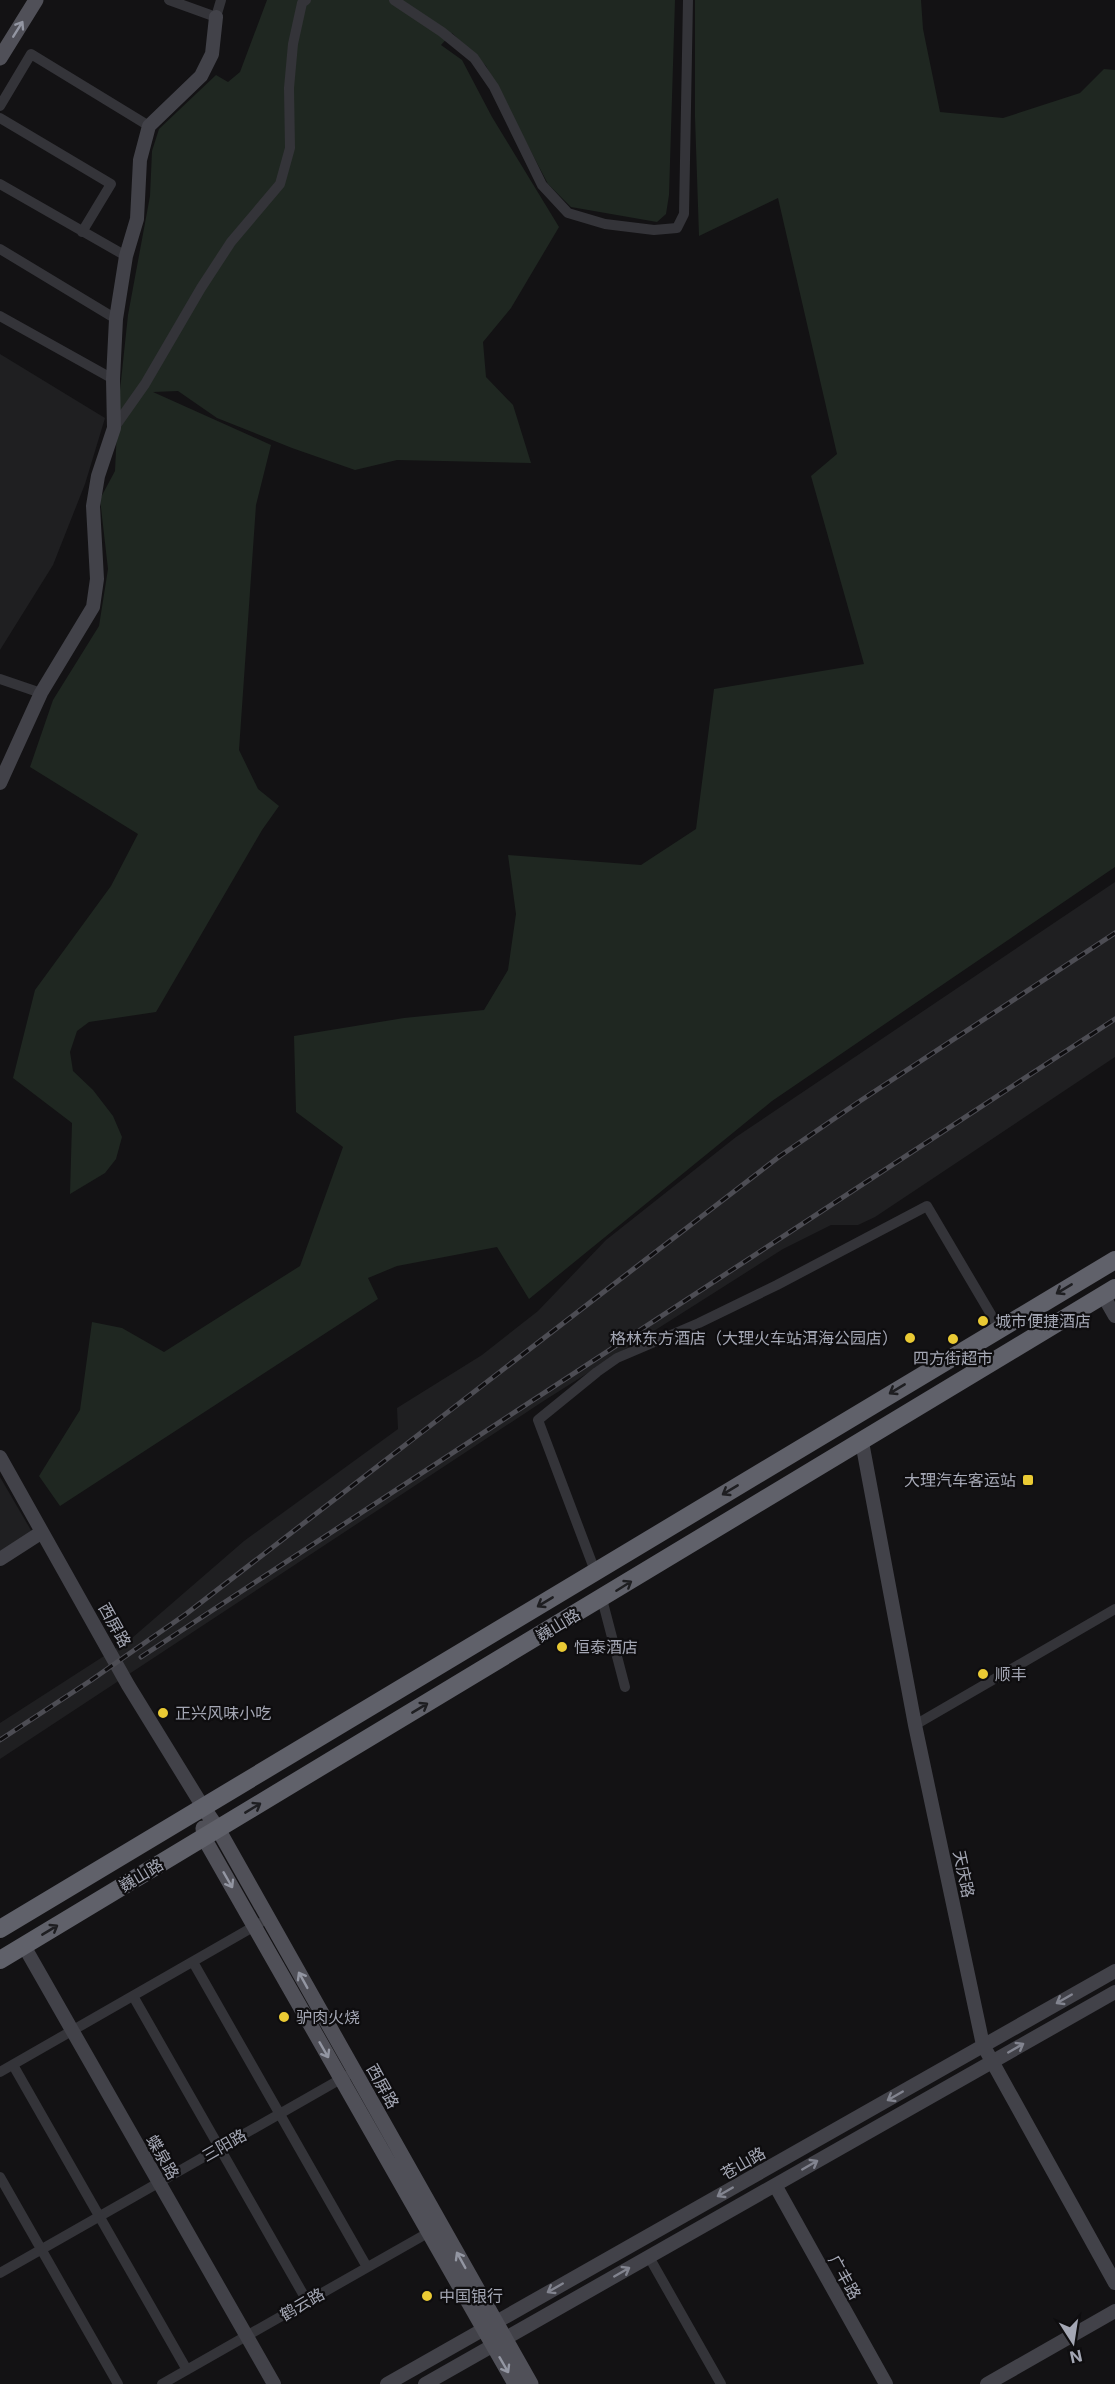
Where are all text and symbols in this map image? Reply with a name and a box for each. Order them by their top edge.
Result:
one-way arrow [12,21,24,38]
one-way arrow [1056,1283,1073,1295]
place label: 城市便捷酒店 [995,1311,1091,1331]
marker: 城市便捷酒店 [976,1314,990,1328]
place label: 格林东方酒店（大理火车站洱海公园店） [610,1328,898,1348]
marker: 格林东方酒店（大理火车站洱海公园店） [903,1331,917,1345]
marker: 四方街超市 [946,1332,960,1346]
place label: 四方街超市 [913,1348,993,1368]
one-way arrow [889,1384,906,1396]
place label: 大理汽车客运站 [904,1470,1016,1490]
marker: 大理汽车客运站 [1021,1473,1035,1487]
one-way arrow [722,1485,739,1497]
one-way arrow [615,1579,632,1591]
one-way arrow [537,1596,554,1608]
street label: 西屏路 [95,1599,135,1651]
street label: 巍山路 [532,1604,584,1646]
place label: 恒泰酒店 [574,1637,638,1657]
marker: 恒泰酒店 [555,1640,569,1654]
place label: 顺丰 [995,1664,1027,1684]
marker: 顺丰 [976,1667,990,1681]
one-way arrow [411,1701,428,1713]
place label: 正兴风味小吃 [175,1703,271,1723]
marker: 正兴风味小吃 [156,1706,170,1720]
one-way arrow [244,1802,261,1814]
street label: 天庆路 [949,1848,979,1900]
street label: 巍山路 [115,1854,167,1896]
one-way arrow [222,1871,234,1888]
one-way arrow [41,1923,58,1935]
one-way arrow [297,1972,308,1990]
one-way arrow [1056,1994,1073,2006]
place label: 驴肉火烧 [296,2007,360,2027]
marker: 驴肉火烧 [277,2010,291,2024]
one-way arrow [319,2041,331,2058]
one-way arrow [1007,2042,1024,2054]
street label: 西屏路 [363,2060,403,2112]
one-way arrow [886,2091,904,2102]
street label: 三阳路 [198,2124,250,2166]
street label: 蝶泉路 [142,2131,184,2183]
street label: 苍山路 [717,2142,769,2184]
one-way arrow [801,2159,818,2171]
one-way arrow [717,2186,734,2198]
street label: 广丰路 [825,2251,865,2303]
one-way arrow [455,2252,467,2269]
one-way arrow [613,2266,630,2278]
one-way arrow [547,2282,564,2294]
street label: 鹤云路 [276,2283,328,2325]
place label: 中国银行 [439,2286,503,2306]
marker: 中国银行 [420,2289,434,2303]
north arrow [1043,2312,1103,2372]
text: N [1068,2346,1084,2368]
one-way arrow [498,2356,510,2373]

